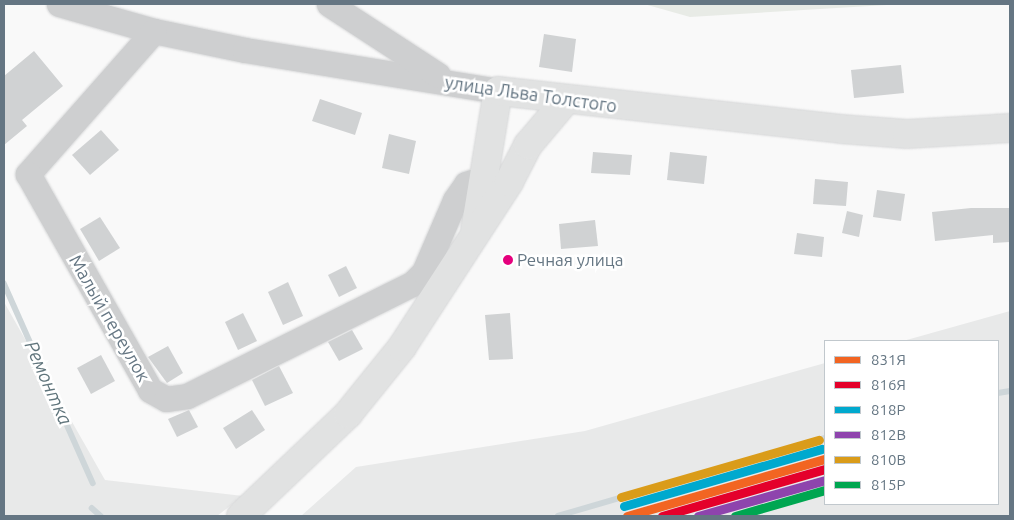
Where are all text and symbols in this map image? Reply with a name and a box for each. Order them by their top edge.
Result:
street label: улица Льва Толстого [444,71,618,117]
place label: Речная улица [517,250,623,270]
street label: Малый переулок [65,251,155,385]
marker: Речная улица [503,255,513,265]
water label: Ремонтка [19,337,77,429]
legend [824,340,999,505]
text: 831Я [871,351,906,368]
text: 816Я [871,376,906,393]
text: 818Р [871,401,905,418]
text: 812В [871,426,906,443]
text: 810В [871,451,906,468]
text: 815Р [871,476,905,493]

